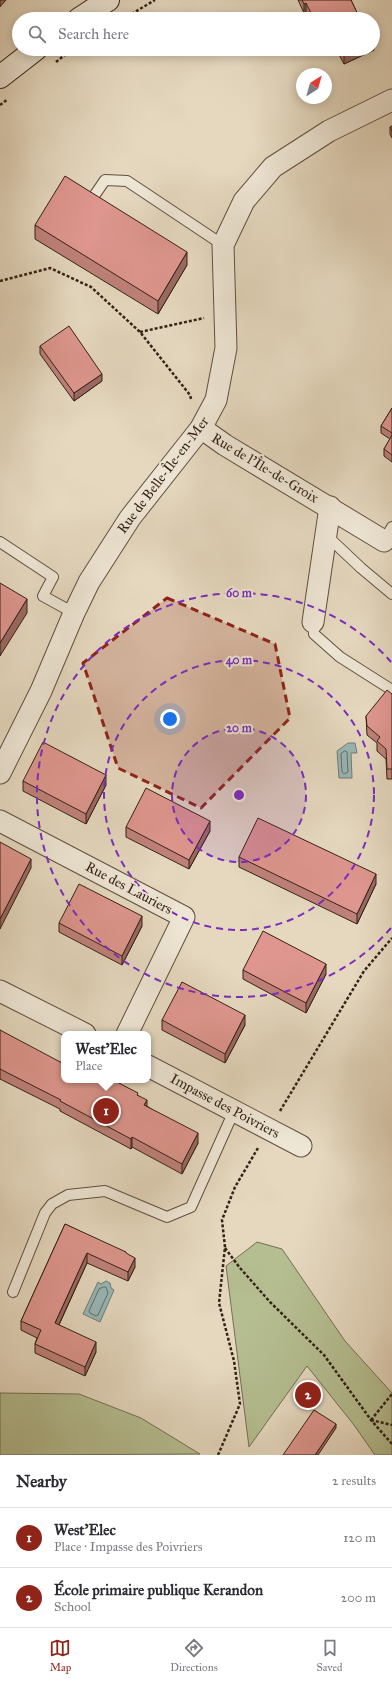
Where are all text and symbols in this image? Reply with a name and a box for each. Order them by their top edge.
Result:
search box [12,12,380,56]
icon: search [26,23,48,45]
text: Search here [58,25,129,43]
north arrow [296,68,332,104]
street label: Rue de Belle-Île-en-Mer [113,412,213,537]
street label: Rue de l'Île-de-Groix [208,428,323,507]
text: 60 m [226,586,253,600]
text: 40 m [226,653,253,668]
your location [160,709,180,729]
text: 20 m [226,721,253,735]
centre of rings [232,788,246,802]
street label: Rue des Lauriers [83,858,175,918]
popup [61,1031,151,1083]
text: West'Elec [75,1040,137,1058]
text: Place [75,1058,102,1074]
street label: Impasse des Poivriers [167,1070,283,1142]
pin: 1 [93,1096,119,1126]
pin: 2 [295,1380,321,1410]
text: Nearby [16,1471,67,1492]
text: 2 results [332,1473,376,1489]
text: West'Elec [54,1521,116,1539]
text: 1 [26,1530,32,1546]
text: 120 m [343,1530,376,1546]
text: Place · Impasse des Poivriers [54,1539,202,1555]
text: École primaire publique Kerandon [54,1581,263,1599]
text: 2 [26,1590,32,1606]
text: 200 m [341,1590,376,1606]
text: School [54,1599,91,1615]
tab: Map [49,1637,71,1674]
tab: Directions [170,1637,218,1674]
tab: Saved [316,1637,343,1674]

